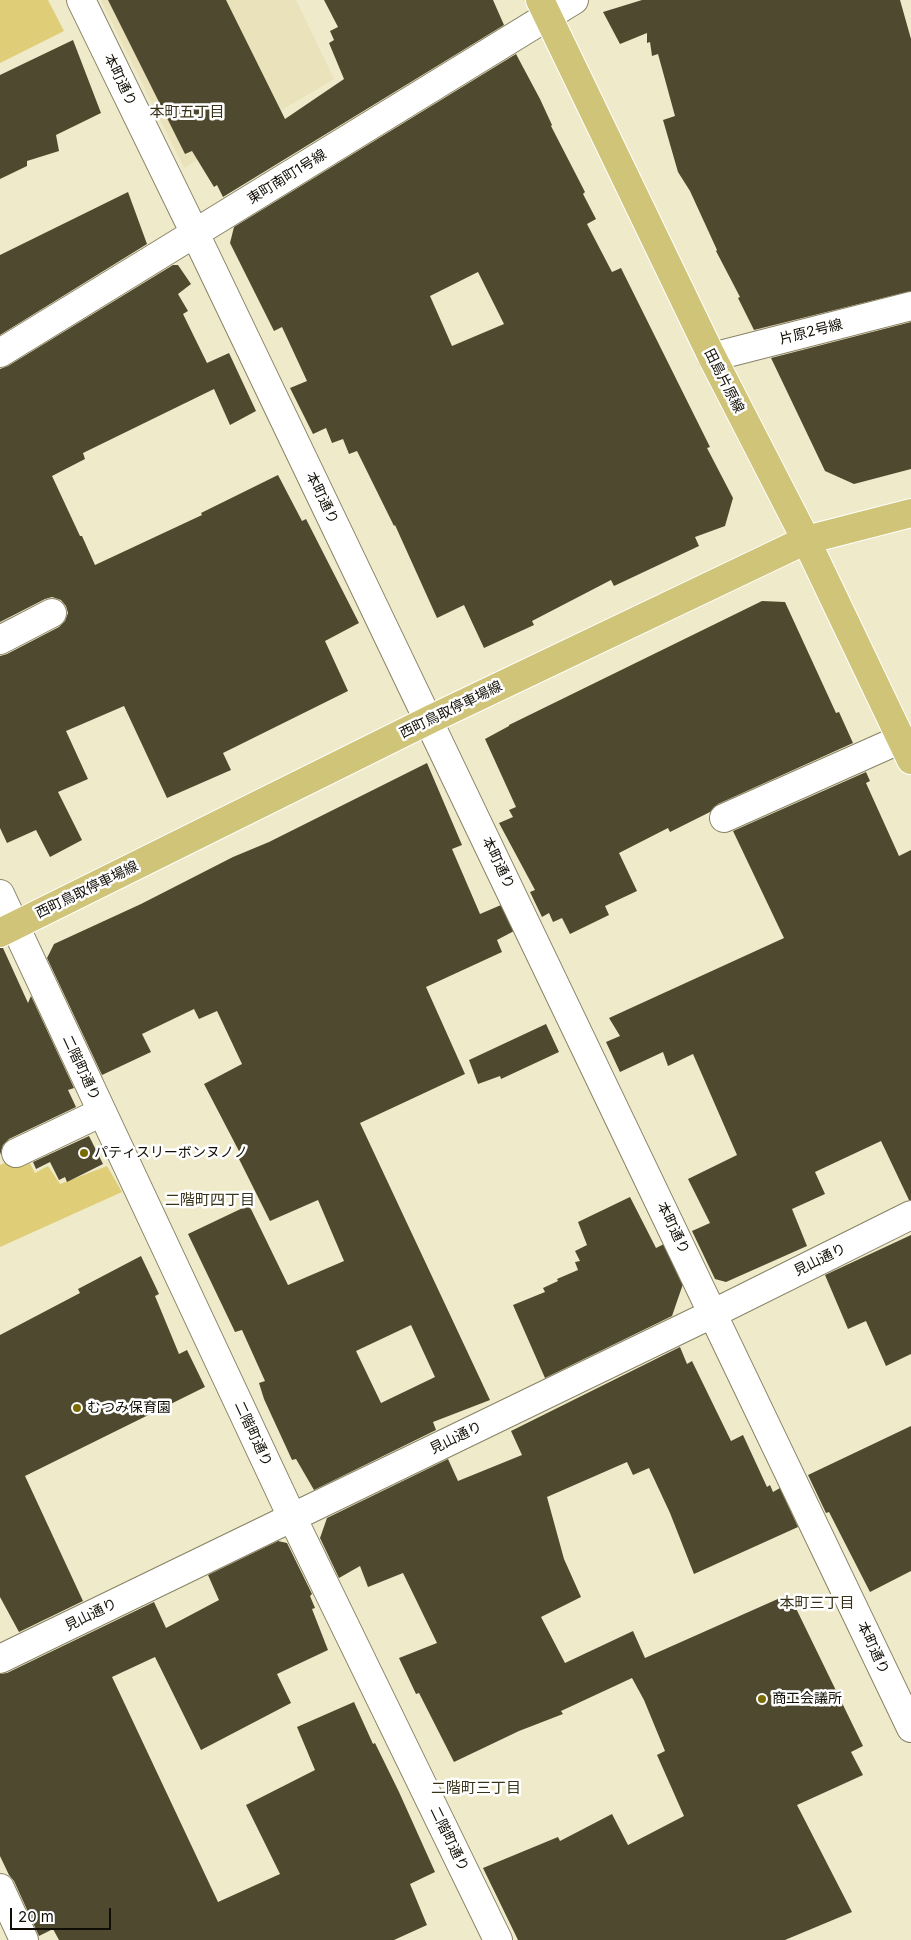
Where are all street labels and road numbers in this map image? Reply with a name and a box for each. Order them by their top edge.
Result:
street label: 本町通り [100,51,140,109]
street label: 東町南町1号線 [245,146,329,208]
street label: 片原2号線 [778,316,844,348]
street label: 田島片原線 [701,346,747,416]
street label: 本町通り [302,469,342,527]
street label: 西町鳥取停車場線 [397,678,505,742]
street label: 本町通り [478,834,518,892]
street label: 西町鳥取停車場線 [33,858,141,922]
street label: 二階町通り [59,1033,103,1103]
street label: 本町通り [653,1199,693,1257]
street label: 見山通り [791,1240,849,1280]
street label: 二階町通り [231,1399,275,1469]
street label: 見山通り [427,1418,485,1458]
street label: 見山通り [62,1595,120,1635]
street label: 本町通り [854,1619,892,1677]
street label: 二階町通り [426,1804,472,1874]

